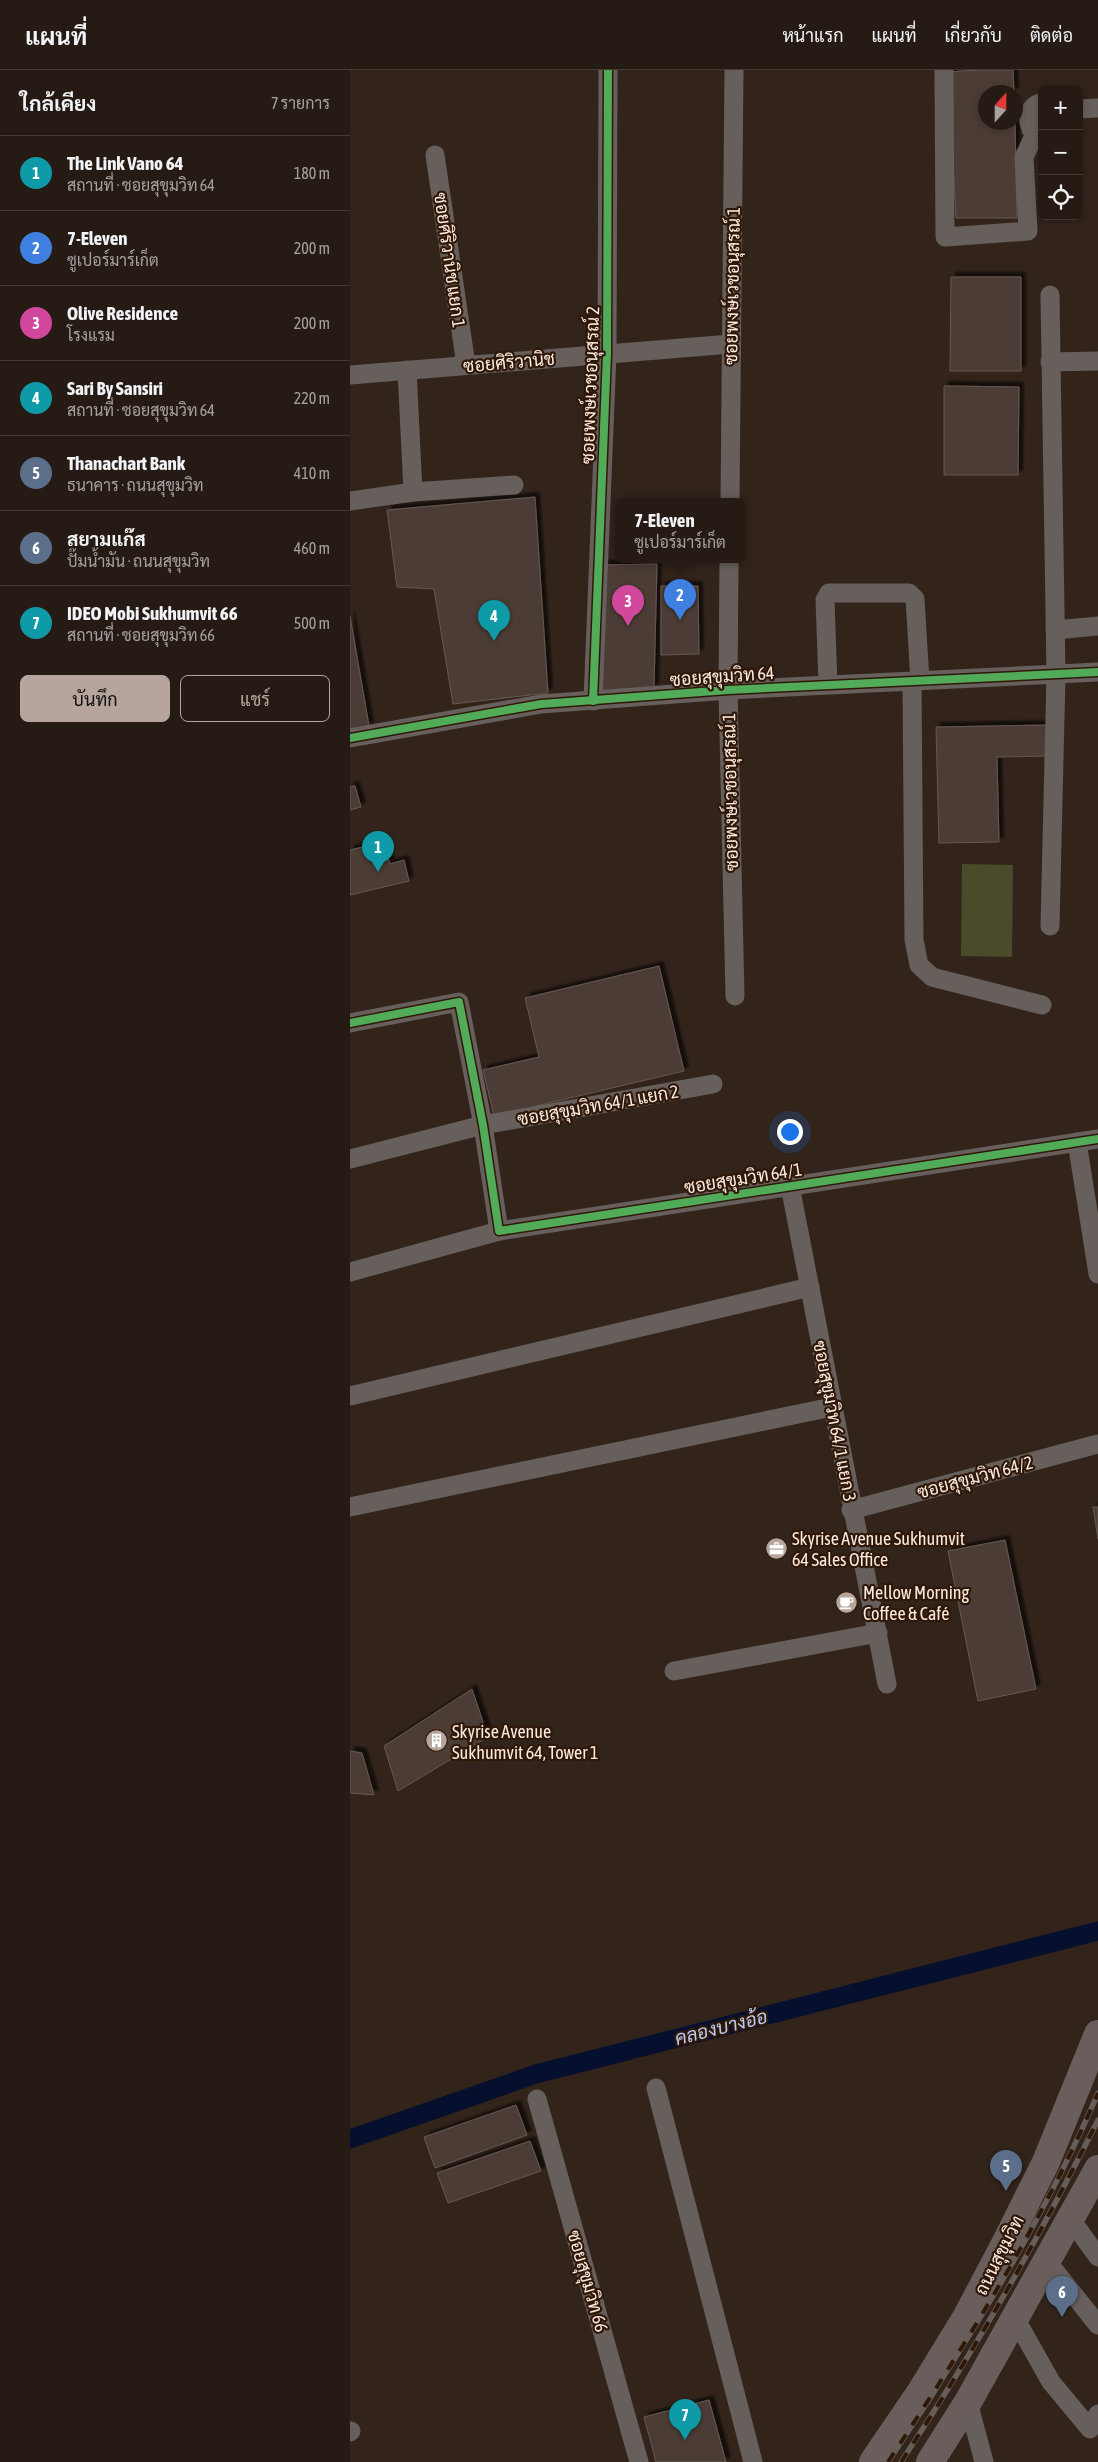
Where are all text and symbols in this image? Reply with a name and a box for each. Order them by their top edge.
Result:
text: แผนที่ [25,23,87,50]
text: หน้าแรก [782,25,844,46]
text: แผนที่ [872,25,916,46]
text: เกี่ยวกับ [944,25,1002,46]
text: ติดต่อ [1030,25,1073,46]
north arrow [978,85,1023,130]
map controls [1038,85,1083,220]
button: + [1038,85,1083,130]
text: ใกล้เคียง [20,91,96,115]
text: 7 รายการ [271,94,330,112]
button: − [1038,130,1083,175]
text: The Link Vano 64 [67,152,184,174]
text: 1 [32,164,40,182]
text: 180 m [294,164,330,182]
button: locate [1038,175,1083,220]
text: สถานที่ · ซอยสุขุมวิท 64 [67,176,215,194]
street label: ซอยศิริวานิช แยก 1 [430,191,470,329]
street label: ซอยพงษ์เวชอนุสรณ์ 1 [718,207,746,365]
text: 7-Eleven [67,227,128,249]
text: 2 [32,239,40,257]
text: 200 m [294,239,330,257]
text: ซูเปอร์มาร์เก็ต [67,251,159,269]
text: Olive Residence [67,302,178,324]
street label: ซอยพงษ์เวชอนุสรณ์ 2 [575,306,605,464]
text: 3 [32,314,40,332]
text: 200 m [294,314,330,332]
text: โรงแรม [67,326,115,344]
street label: ซอยศิริวานิช [462,348,556,376]
text: Sari By Sansiri [67,377,163,399]
text: 4 [32,389,40,407]
text: 220 m [294,389,330,407]
text: สถานที่ · ซอยสุขุมวิท 64 [67,401,215,419]
text: Thanachart Bank [67,452,185,474]
text: 5 [32,464,40,482]
text: 410 m [294,464,330,482]
text: ธนาคาร · ถนนสุขุมวิท [67,476,204,494]
popup [615,498,745,563]
text: 7-Eleven [634,509,695,531]
text: สยามแก๊ส [67,528,146,550]
text: ซูเปอร์มาร์เก็ต [634,533,726,551]
text: 6 [32,539,40,557]
text: 460 m [294,539,330,557]
text: ปั๊มน้ำมัน · ถนนสุขุมวิท [67,552,210,570]
pin: 2 [664,579,696,620]
pin: 3 [612,585,644,626]
pin: 4 [478,600,510,641]
text: IDEO Mobi Sukhumvit 66 [67,602,238,624]
text: 7 [32,614,40,632]
text: 500 m [294,614,330,632]
text: สถานที่ · ซอยสุขุมวิท 66 [67,626,215,644]
street label: ซอยสุขุมวิท 64 [669,662,775,692]
button: บันทึก [20,675,170,722]
button: แชร์ [180,675,330,722]
street label: ซอยพงษ์เวชอนุสรณ์ 1 [716,713,744,871]
pin: 1 [362,831,394,872]
street label: ซอยสุขุมวิท 64/1 แยก 2 [516,1080,681,1132]
your location [777,1119,803,1145]
street label: ซอยสุขุมวิท 64/1 [683,1158,804,1200]
street label: ซอยสุขุมวิท 64/1 แยก 3 [807,1339,861,1504]
street label: ซอยสุขุมวิท 64/2 [915,1451,1036,1504]
place label: Skyrise Avenue Sukhumvit 64 Sales Office [792,1528,965,1570]
office icon: Skyrise Avenue Sukhumvit 64 Sales Office [764,1536,788,1560]
place label: Mellow Morning Coffee & Café [863,1582,970,1624]
cafe icon: Mellow Morning Coffee & Café [835,1590,859,1614]
place label: Skyrise Avenue Sukhumvit 64, Tower 1 [452,1721,598,1763]
building icon: Skyrise Avenue Sukhumvit 64, Tower 1 [424,1729,448,1753]
water label: คลองบางอ้อ [672,2005,770,2049]
pin: 5 [990,2150,1022,2191]
street label: ถนนสุขุมวิท [970,2212,1030,2299]
street label: ซอยสุขุมวิท 66 [562,2228,613,2335]
pin: 6 [1046,2276,1078,2317]
pin: 7 [669,2399,701,2440]

